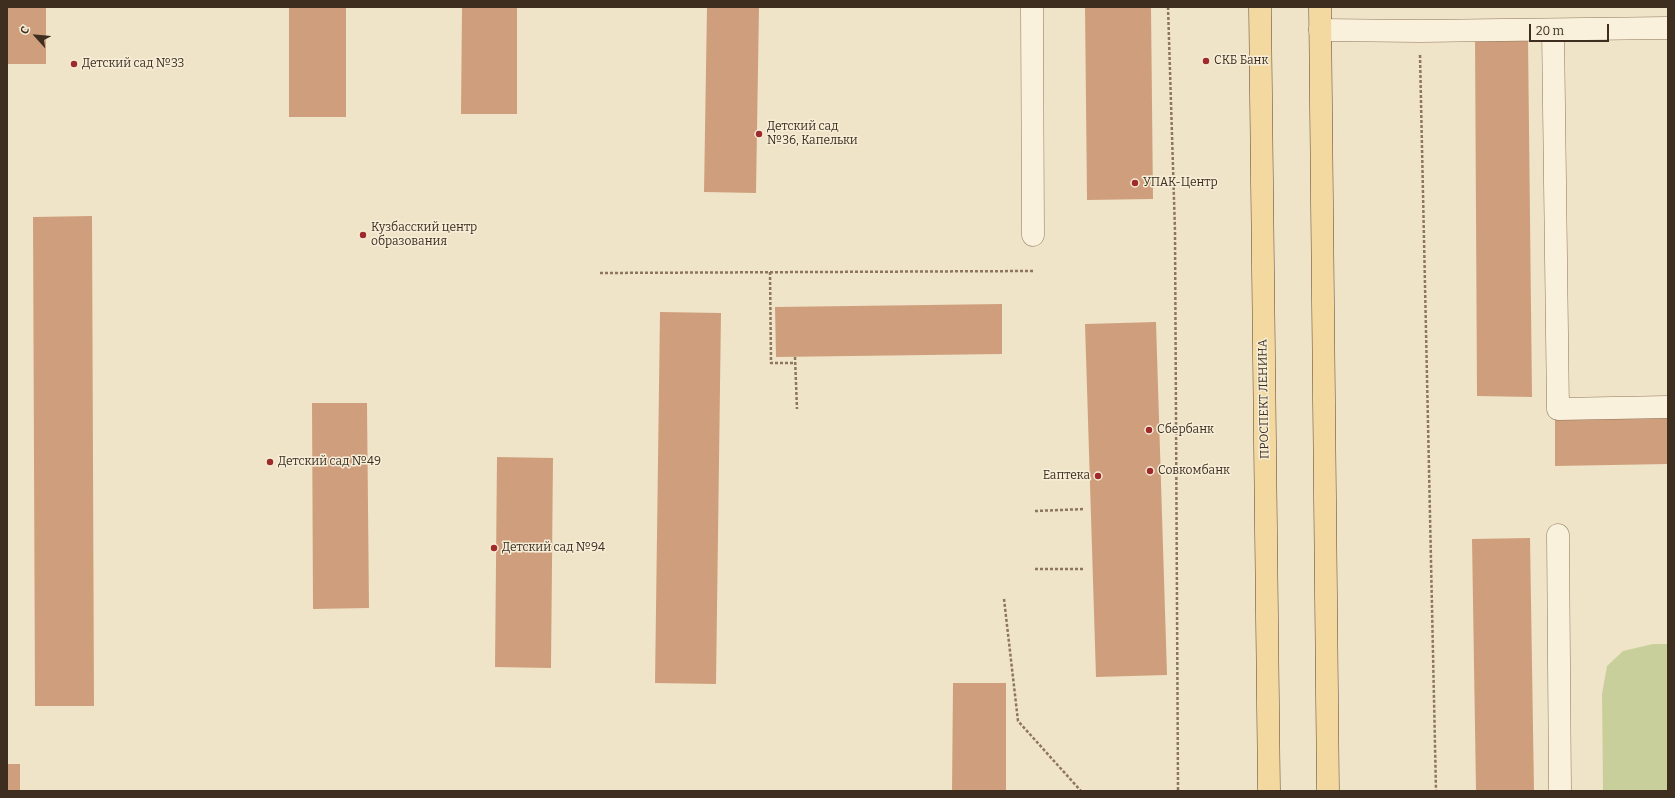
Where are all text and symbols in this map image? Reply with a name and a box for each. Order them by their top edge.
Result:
north arrow [16,16,56,56]
scale bar [1531,16,1611,42]
text: С [17,24,32,36]
text: 20 m [1536,24,1564,38]
place label: СКБ Банк [1214,54,1269,68]
marker: СКБ Банк [1201,56,1211,66]
place label: Детский сад №33 [82,57,184,71]
marker: Детский сад №33 [69,59,79,69]
place label: Детский сад №36, Капельки [767,120,858,148]
marker: Детский сад №36, Капельки [754,129,764,139]
place label: УПАК-Центр [1143,176,1218,190]
marker: УПАК-Центр [1130,178,1140,188]
place label: Кузбасский центр образования [371,221,477,249]
marker: Кузбасский центр образования [358,230,368,240]
street label: ПРОСПЕКТ ЛЕНИНА [1256,339,1272,459]
place label: Сбербанк [1157,423,1214,437]
marker: Сбербанк [1144,425,1154,435]
place label: Детский сад №49 [278,455,381,469]
marker: Детский сад №49 [265,457,275,467]
place label: Совкомбанк [1158,464,1230,478]
marker: Совкомбанк [1145,466,1155,476]
place label: Еаптека [1043,469,1090,483]
marker: Еаптека [1093,471,1103,481]
place label: Детский сад №94 [502,541,605,555]
marker: Детский сад №94 [489,543,499,553]

